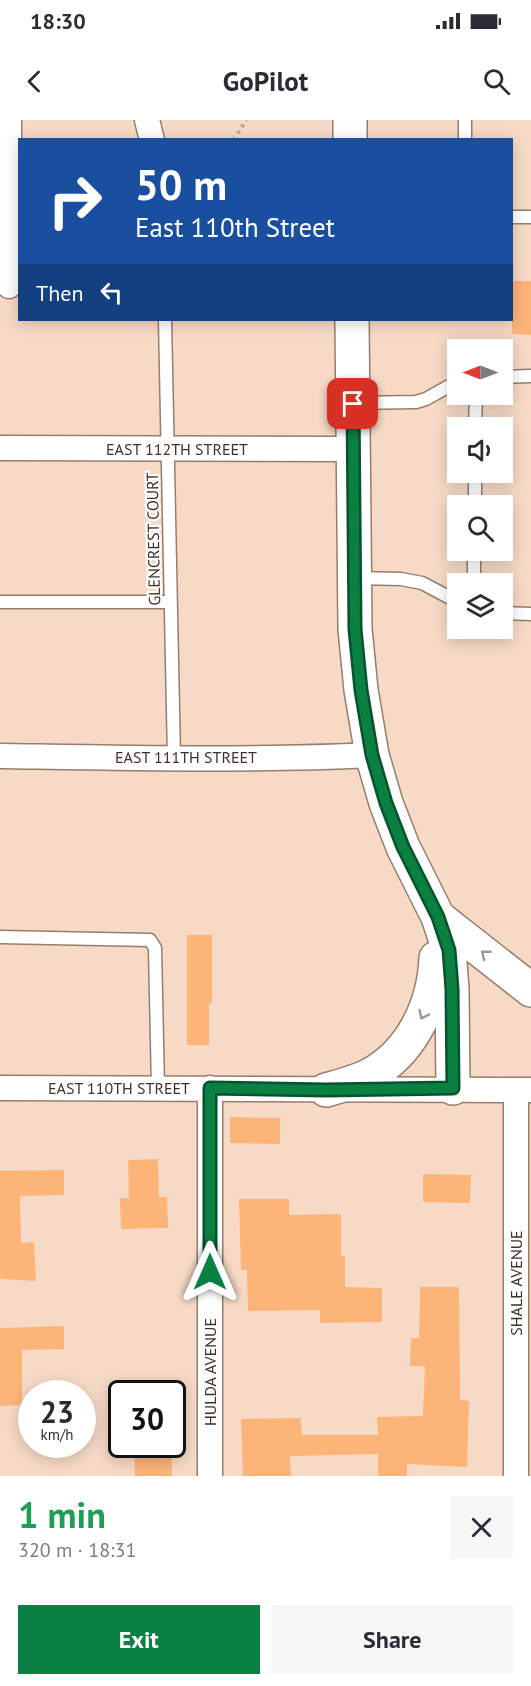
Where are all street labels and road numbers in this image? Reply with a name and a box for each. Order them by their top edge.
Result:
street label: EAST 112TH STREET [106,439,248,459]
street label: GLENCREST COURT [142,472,164,606]
street label: EAST 111TH STREET [115,747,257,767]
street label: EAST 110TH STREET [48,1078,190,1098]
street label: SHALE AVENUE [506,1230,526,1336]
street label: HULDA AVENUE [200,1318,220,1426]

